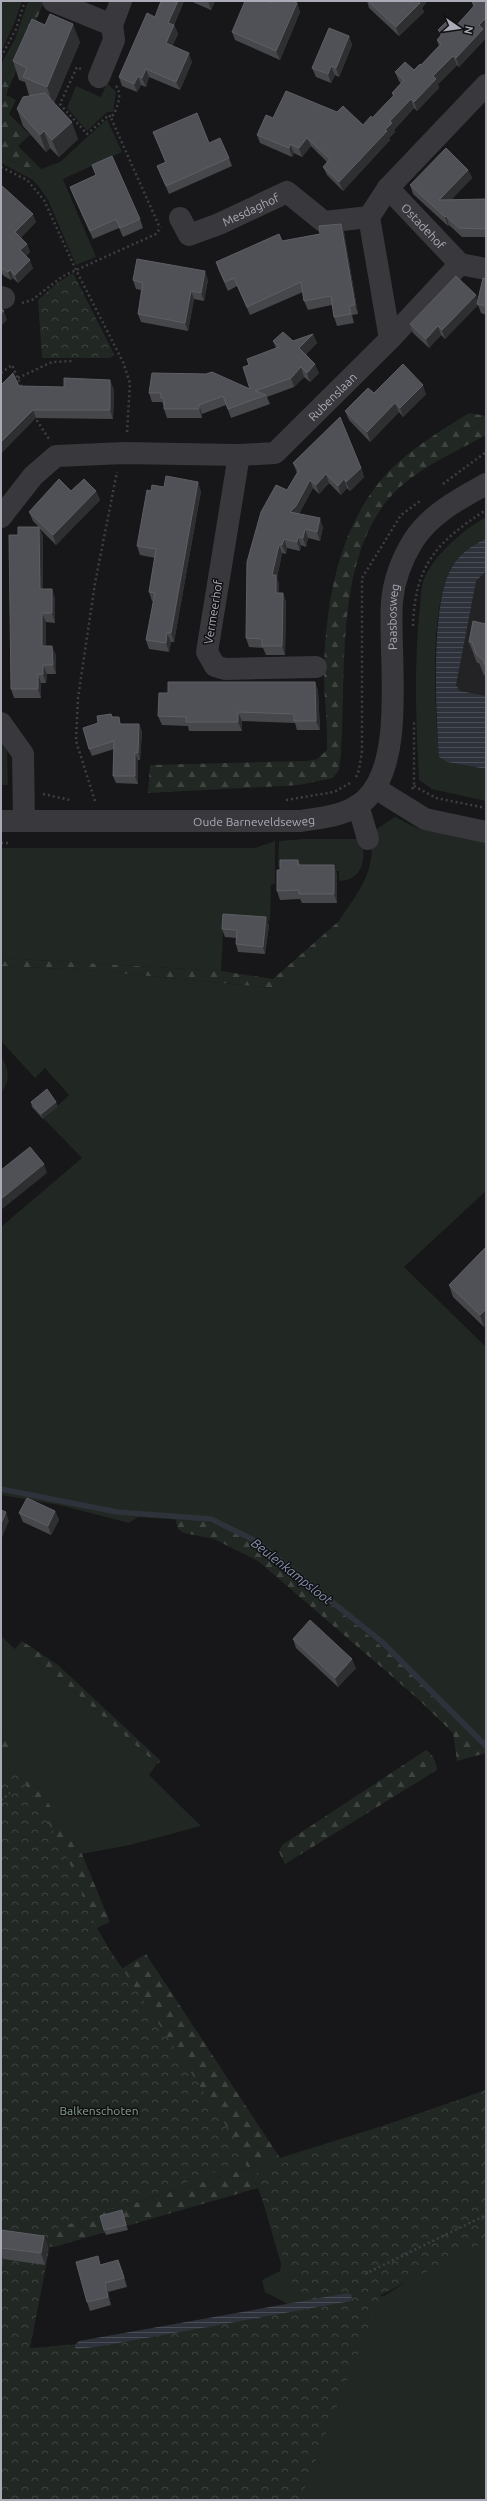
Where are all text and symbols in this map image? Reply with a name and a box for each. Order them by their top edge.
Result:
north arrow [439,8,479,48]
text: N [462,25,476,36]
street label: Mesdaghof [220,190,281,228]
street label: Ostadehof [399,200,449,251]
street label: Rubenslaan [305,370,359,423]
street label: Vermeerhof [201,578,225,645]
street label: Paasbosweg [385,582,401,650]
street label: Oude Barneveldseweg [193,813,316,828]
water label: Beulenkampsloot [249,1535,336,1607]
park label: Balkenschoten [59,2104,139,2117]

